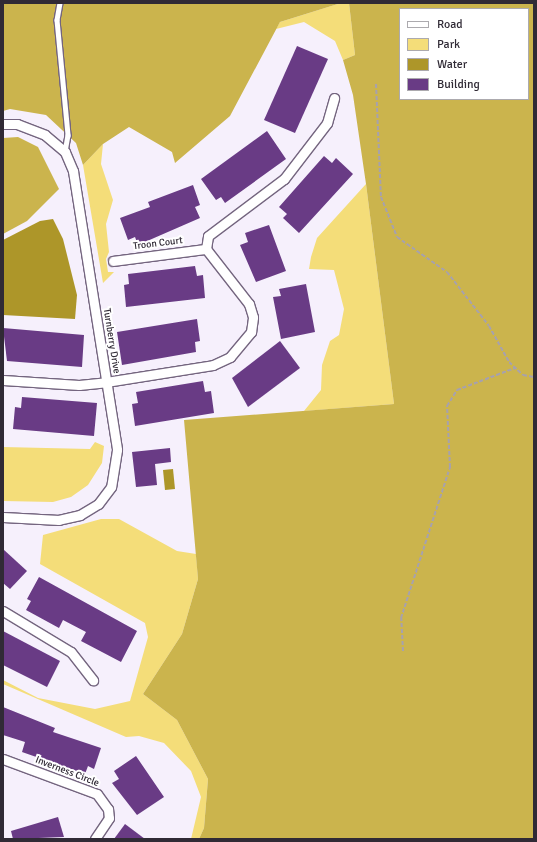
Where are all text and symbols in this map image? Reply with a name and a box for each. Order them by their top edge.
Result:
legend [399,8,529,100]
text: Road [437,17,463,32]
text: Park [437,37,460,52]
text: Water [437,57,467,72]
text: Building [437,77,480,92]
street label: Troon Court [132,235,184,253]
street label: Turnberry Drive [100,308,122,374]
street label: Inverness Circle [33,754,101,790]

